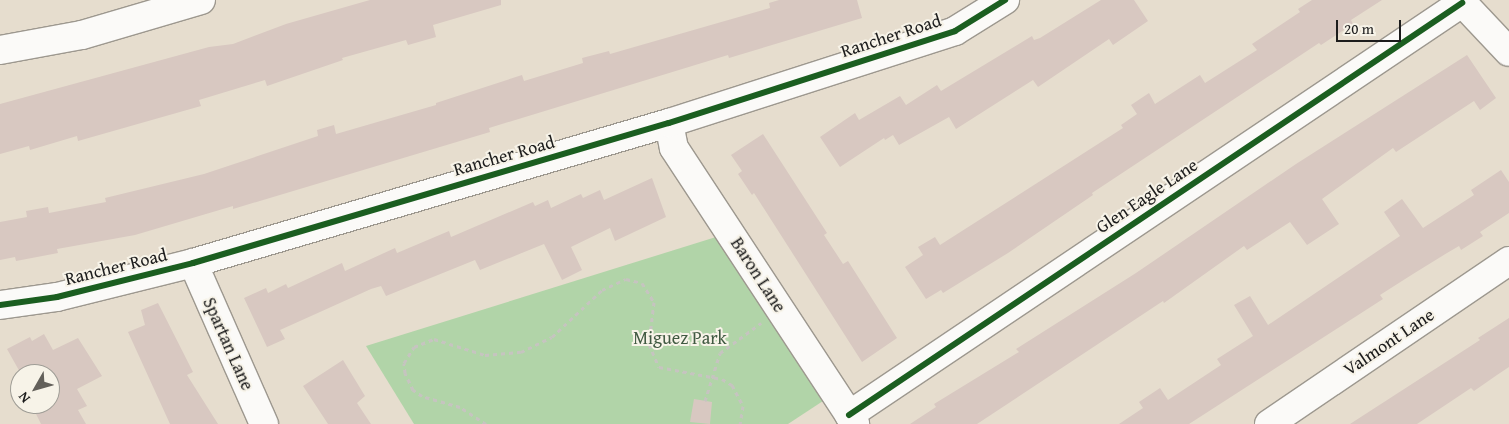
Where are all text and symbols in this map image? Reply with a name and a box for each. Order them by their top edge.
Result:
street label: Rancher Road [838,10,944,62]
scale bar [1339,10,1404,42]
text: 20 m [1344,18,1374,39]
street label: Rancher Road [451,131,557,181]
street label: Glen Eagle Lane [1092,154,1202,238]
street label: Baron Lane [726,233,790,317]
street label: Rancher Road [63,244,169,290]
street label: Spartan Lane [198,294,258,394]
street label: Valmont Lane [1340,304,1438,380]
park label: Miguez Park [633,327,727,349]
north arrow [10,364,60,414]
text: N [13,388,35,407]

